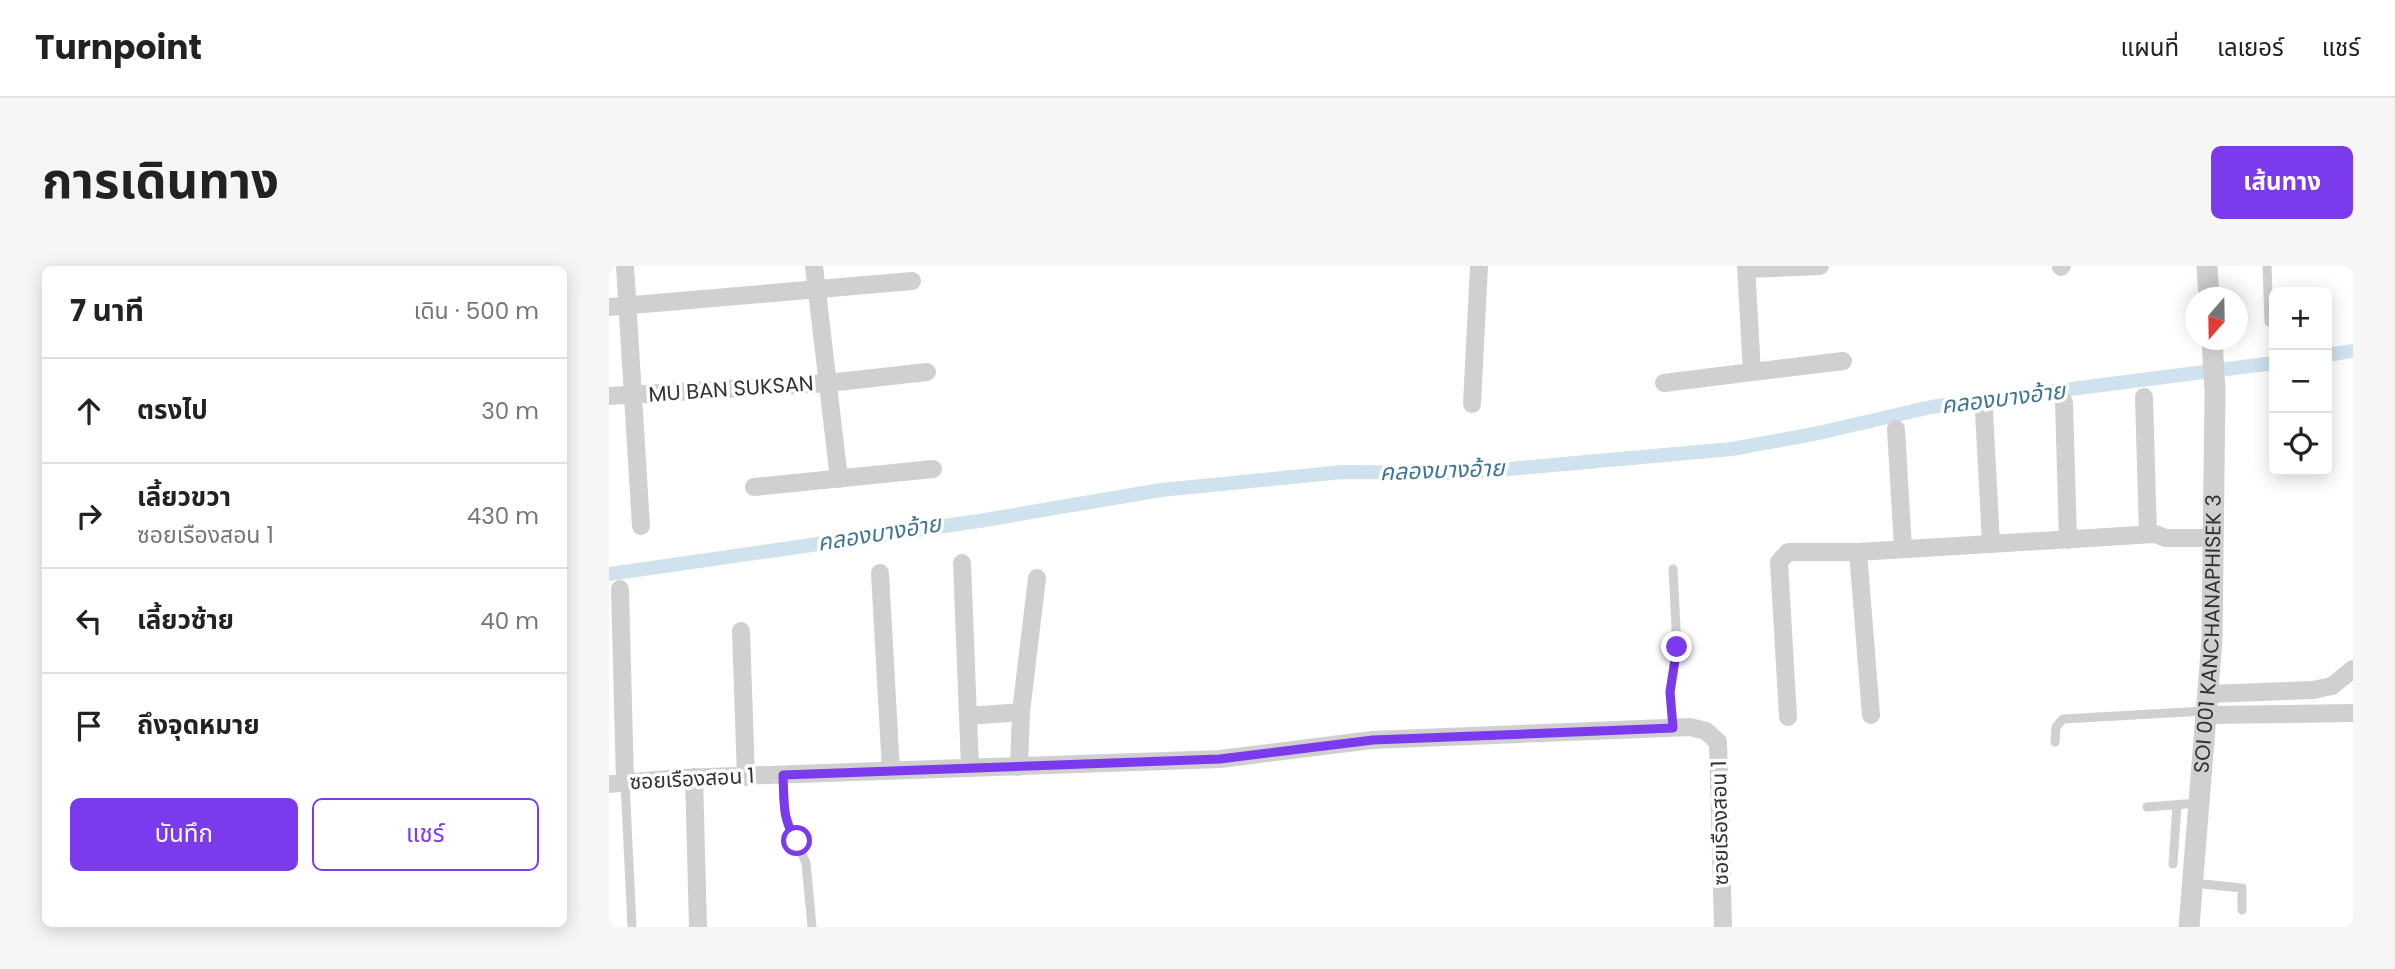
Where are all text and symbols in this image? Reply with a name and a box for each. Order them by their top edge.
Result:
text: Turnpoint [35,24,202,71]
text: แผนที่ [2121,31,2179,64]
text: เลเยอร์ [2217,31,2284,64]
text: แชร์ [2322,31,2360,64]
button: เส้นทาง [2211,146,2353,219]
text: การเดินทาง [42,147,279,215]
north arrow [2185,287,2248,350]
map controls [2269,287,2332,476]
button: + [2269,287,2332,350]
text: 7 นาที [70,289,144,332]
text: เดิน · 500 m [414,295,539,327]
button: − [2269,350,2332,413]
street label: MU BAN SUKSAN [647,368,815,409]
water label: คลองบางอ้าย [1939,374,2068,421]
icon: ahead [70,392,108,430]
text: ตรงไป [137,392,208,428]
text: 30 m [481,395,539,427]
button: locate [2269,413,2332,476]
water label: คลองบางอ้าย [1379,452,1506,488]
text: เลี้ยวขวา [137,479,231,515]
street label: SOI 001 KANCHANAPHISEK 3 [2186,494,2228,774]
icon: right [70,497,108,535]
text: 430 m [467,500,539,532]
water label: คลองบางอ้าย [815,507,944,559]
text: ซอยเรืองสอน 1 [137,519,274,551]
icon: left [70,602,108,640]
text: เลี้ยวซ้าย [137,602,234,638]
text: 40 m [480,605,539,637]
route end [1661,631,1692,662]
icon: arrive [70,707,108,745]
text: ถึงจุดหมาย [137,707,260,743]
street label: ซอยเรืองสอน 1 [1704,760,1735,886]
street label: ซอยเรืองสอน 1 [629,761,755,796]
button: บันทึก [70,798,298,871]
button: แชร์ [312,798,539,871]
route start [781,825,812,856]

